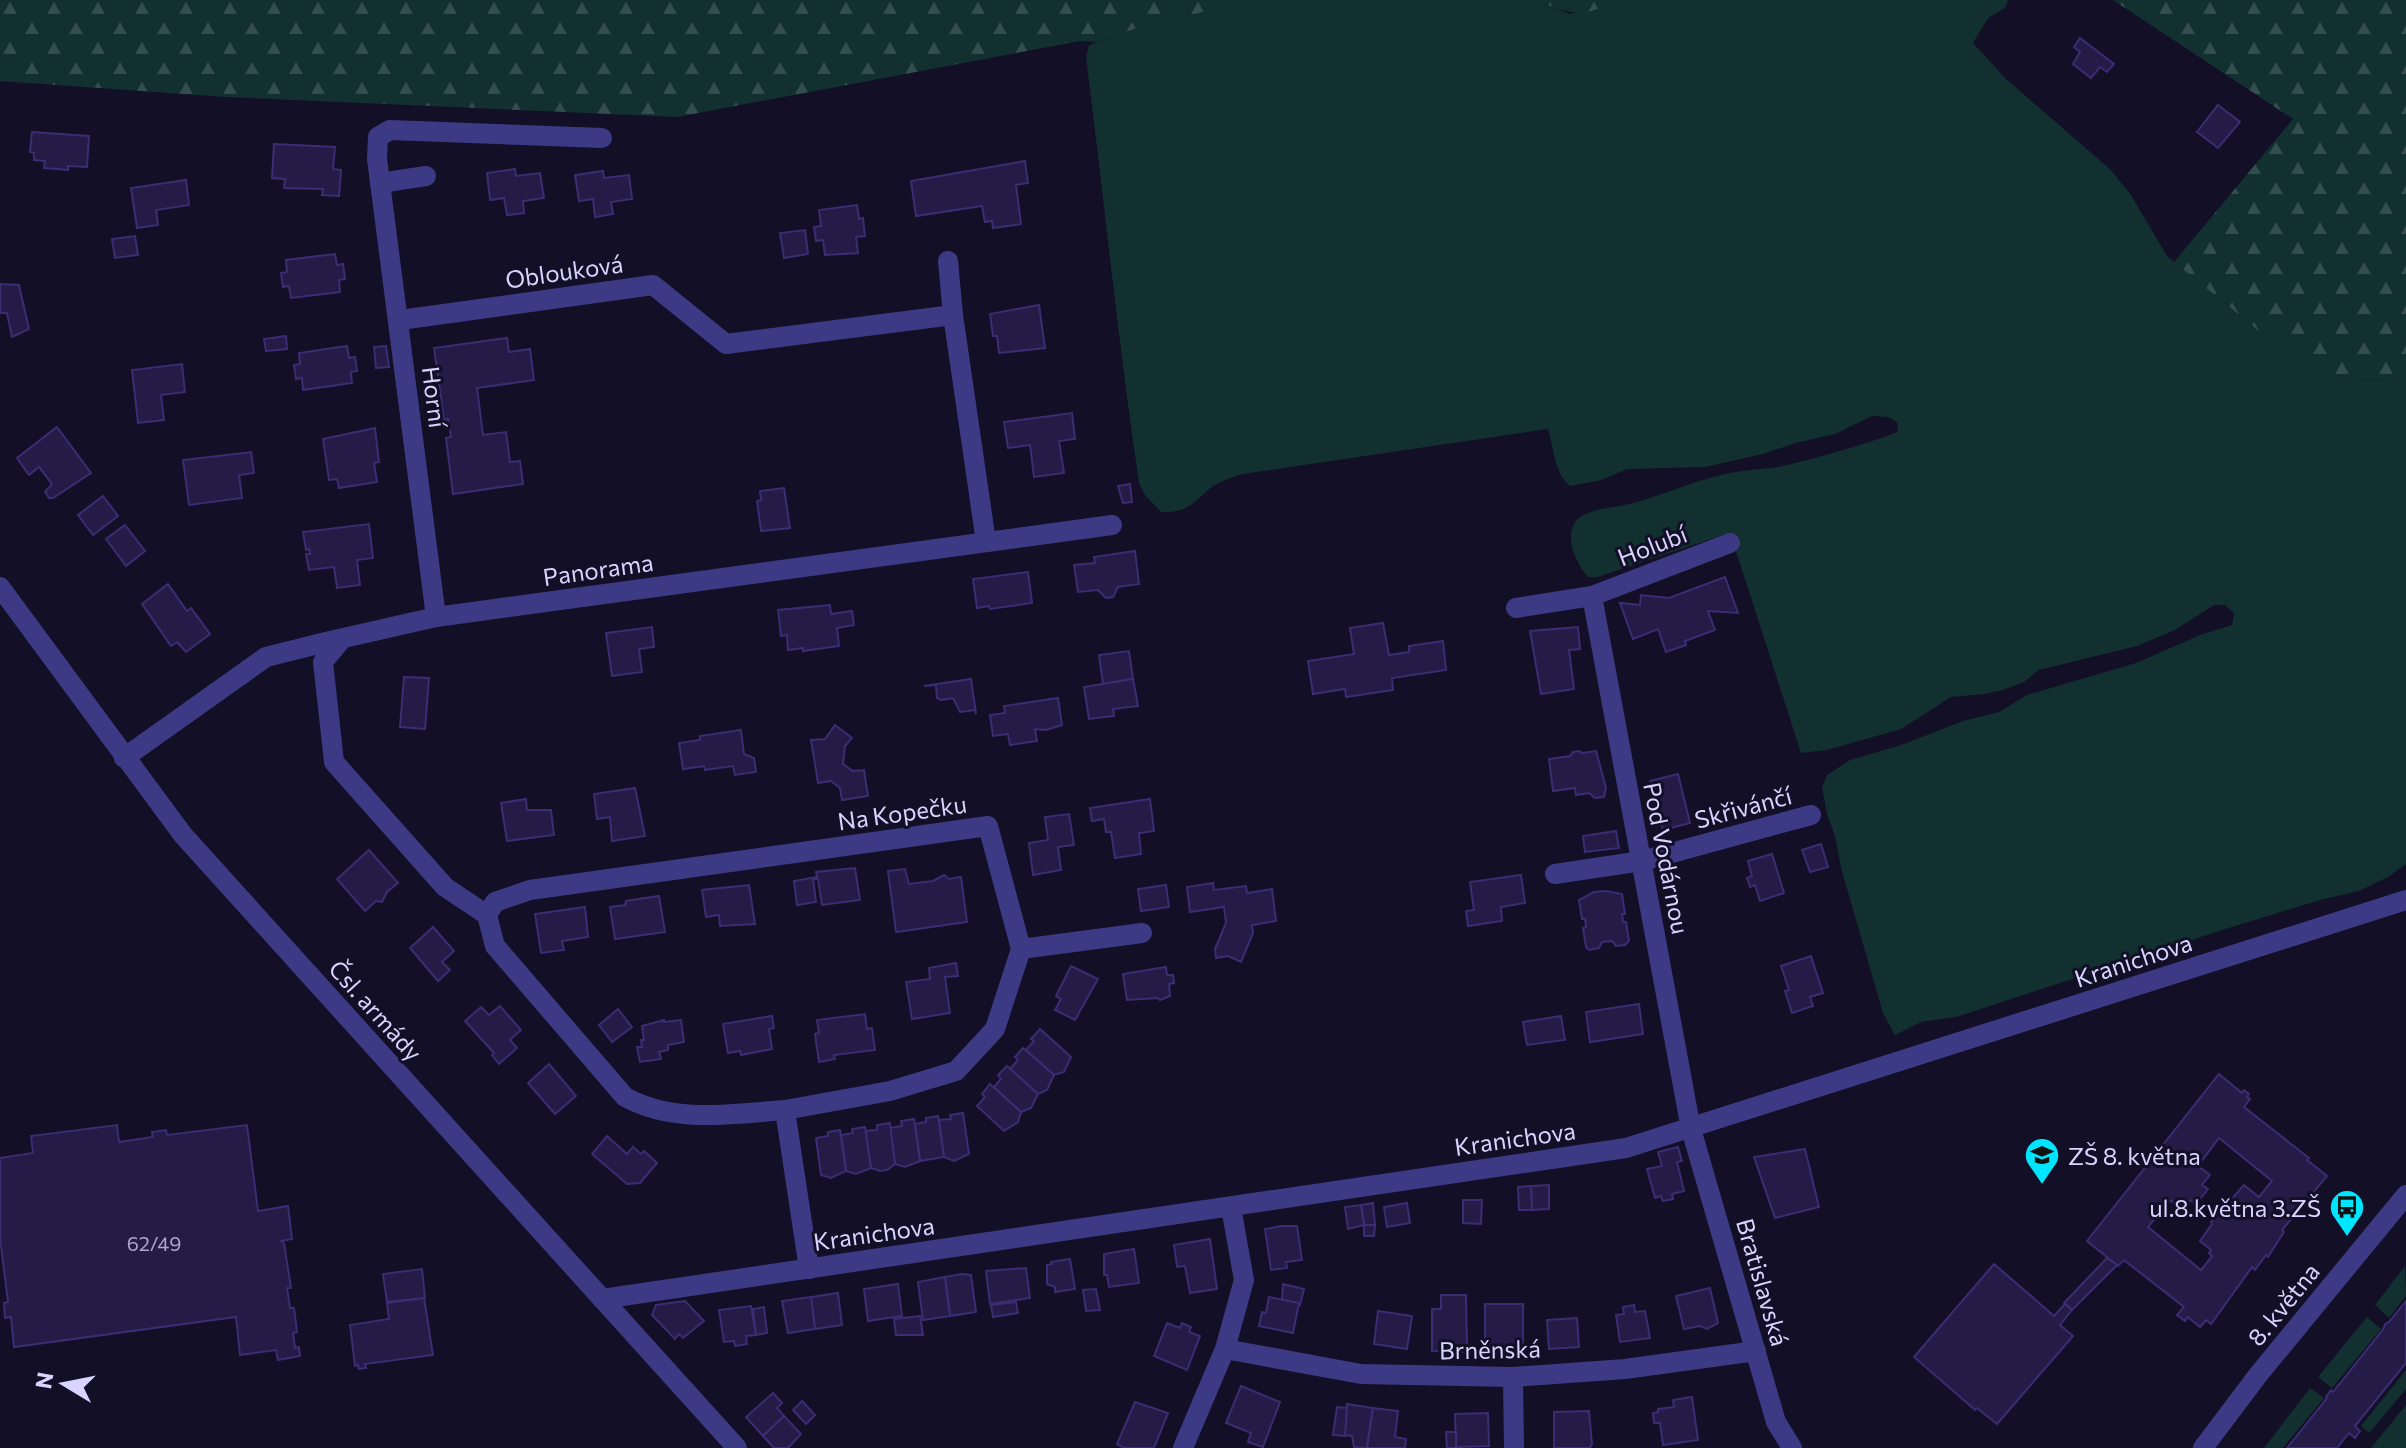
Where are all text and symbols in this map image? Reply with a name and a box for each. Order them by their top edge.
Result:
street label: Oblouková [503,248,625,294]
street label: Horní [417,365,453,430]
street label: Holubí [1613,518,1692,571]
street label: Panorama [541,547,655,591]
street label: Pod Vodárnou [1638,780,1696,936]
street label: Skřivánčí [1691,780,1795,834]
street label: Na Kopečku [836,789,968,835]
street label: Kranichova [2070,927,2196,993]
street label: Čsl. armády [323,954,429,1066]
street label: Kranichova [1453,1115,1577,1161]
school or university icon: ZŠ 8. května [2023,1136,2061,1186]
place label: ZŠ 8. května [2068,1141,2201,1170]
bus stop icon: ul.8.května 3.ZŠ [2328,1188,2366,1238]
place label: ul.8.května 3.ZŠ [2149,1193,2321,1222]
street label: Kranichova [812,1210,936,1256]
street label: Bratislavská [1731,1215,1795,1349]
house number: 62/49 [127,1231,181,1255]
street label: 8. května [2241,1257,2325,1351]
street label: Brněnská [1439,1334,1541,1364]
north arrow [24,1344,104,1424]
text: N [29,1370,59,1391]

